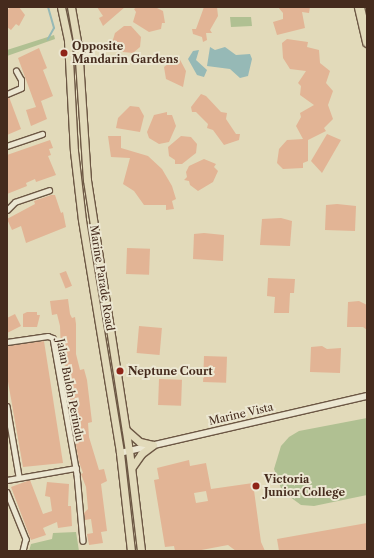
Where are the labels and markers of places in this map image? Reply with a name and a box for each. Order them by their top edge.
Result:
place label: Opposite Mandarin Gardens [72,40,178,66]
marker: Opposite Mandarin Gardens [59,48,69,58]
place label: Neptune Court [128,364,213,378]
marker: Neptune Court [115,366,125,376]
place label: Victoria Junior College [264,473,345,499]
marker: Victoria Junior College [251,481,261,491]

